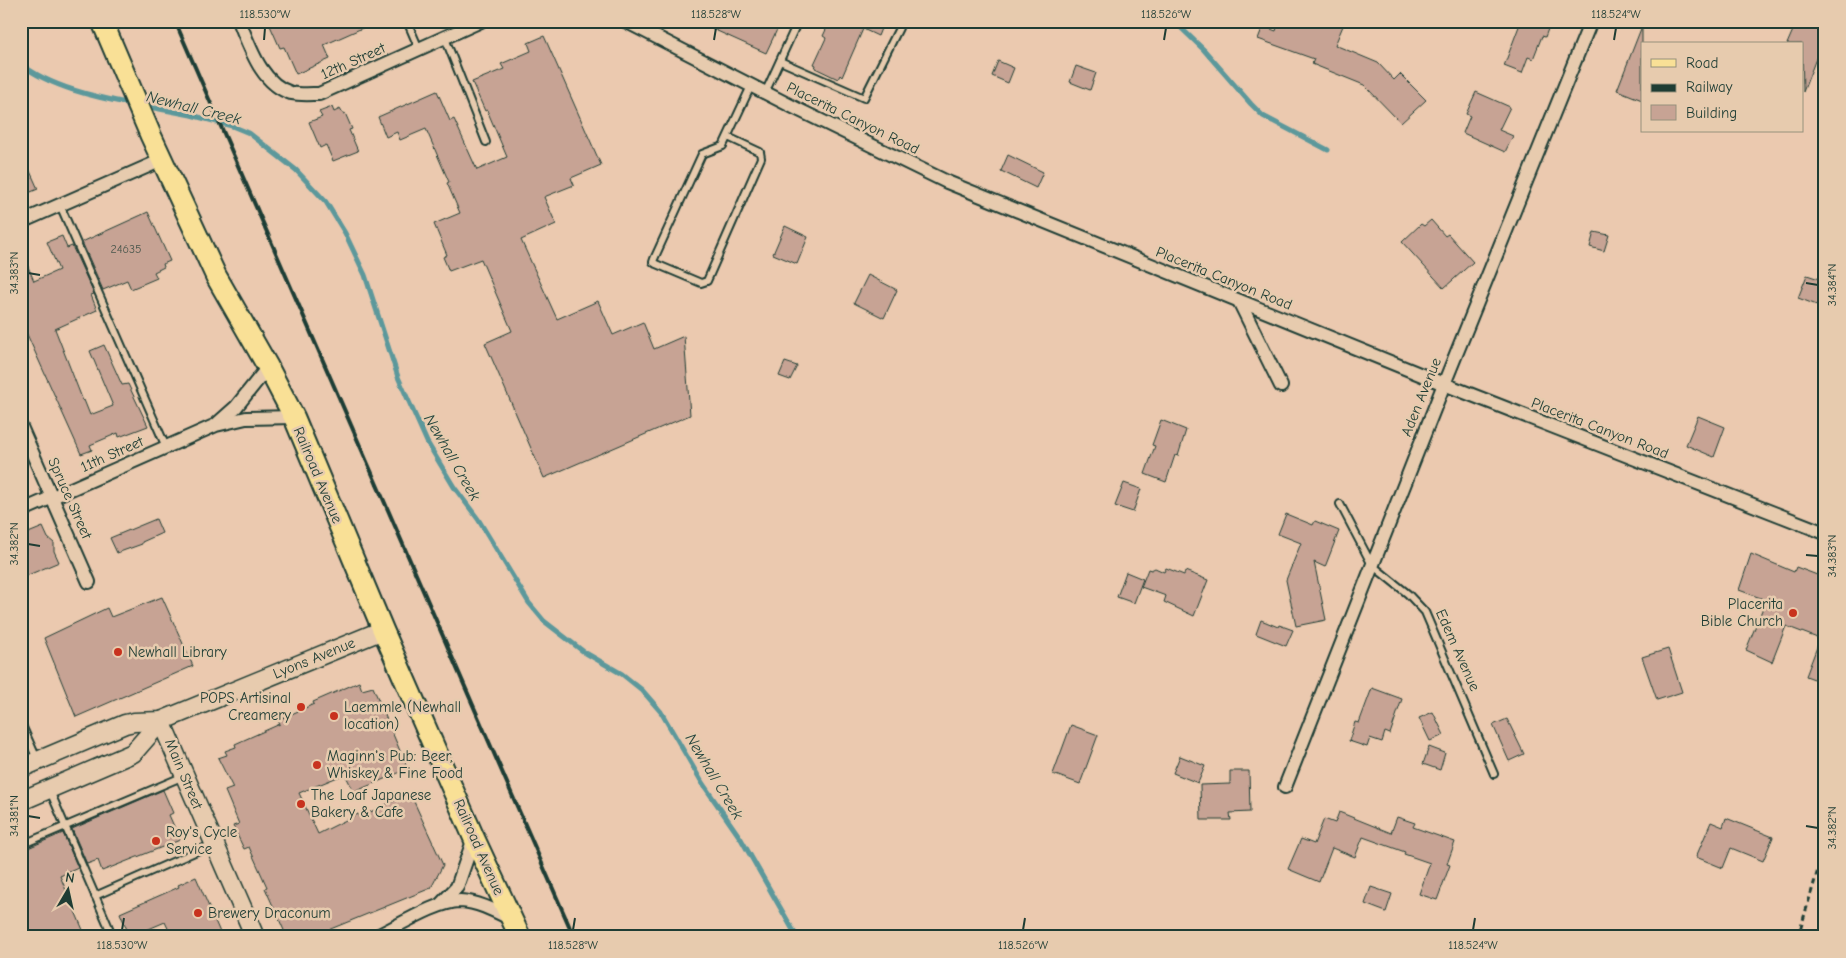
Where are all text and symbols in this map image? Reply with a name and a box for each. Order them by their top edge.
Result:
text: 118.530°W [240,7,291,21]
text: 118.528°W [691,7,742,21]
text: 118.526°W [1141,7,1192,21]
text: 118.524°W [1591,7,1641,21]
street label: 12th Street [318,39,389,83]
legend [1641,42,1804,132]
text: Road [1686,54,1718,72]
street label: Placerita Canyon Road [784,78,922,158]
text: Railway [1686,78,1733,96]
water label: Newhall Creek [145,88,243,128]
text: Building [1686,104,1737,122]
house number: 24635 [110,242,142,256]
street label: Placerita Canyon Road [1153,242,1295,314]
text: 34.383°N [7,252,21,294]
text: 34.384°N [1825,264,1839,306]
street label: Aden Avenue [1397,355,1445,439]
street label: Placerita Canyon Road [1529,394,1671,462]
water label: Newhall Creek [420,411,484,504]
street label: Railroad Avenue [290,424,347,526]
street label: 11th Street [78,432,147,476]
street label: Spruce Street [44,455,96,542]
text: 34.382°N [7,522,21,566]
text: 34.383°N [1825,535,1839,577]
place label: Placerita Bible Church [1701,595,1783,630]
street label: Edem Avenue [1432,606,1484,694]
marker: Placerita Bible Church [1787,607,1799,619]
street label: Lyons Avenue [270,633,358,683]
place label: Newhall Library [128,643,227,661]
marker: Newhall Library [112,646,124,658]
place label: POPS Artisinal Creamery [200,689,291,724]
place label: Laemmle (Newhall location) [344,698,461,733]
marker: POPS Artisinal Creamery [295,701,307,713]
marker: Laemmle (Newhall location) [328,710,340,722]
water label: Newhall Creek [682,730,747,823]
street label: Main Street [161,736,207,812]
place label: Maginn's Pub: Beer, Whiskey & Fine Food [327,747,463,782]
marker: Maginn's Pub: Beer, Whiskey & Fine Food [311,759,323,771]
place label: The Loaf Japanese Bakery & Cafe [311,786,432,821]
text: 34.381°N [7,795,21,837]
street label: Railroad Avenue [450,796,508,898]
marker: The Loaf Japanese Bakery & Cafe [295,798,307,810]
text: 34.382°N [1825,806,1839,850]
place label: Roy's Cycle Service [166,823,238,858]
marker: Roy's Cycle Service [150,835,162,847]
north arrow [42,866,92,916]
text: N [64,869,76,887]
place label: Brewery Draconum [208,904,331,922]
marker: Brewery Draconum [192,907,204,919]
text: 118.530°W [97,938,148,952]
text: 118.528°W [548,938,599,952]
text: 118.526°W [998,938,1049,952]
text: 118.524°W [1448,938,1498,952]

